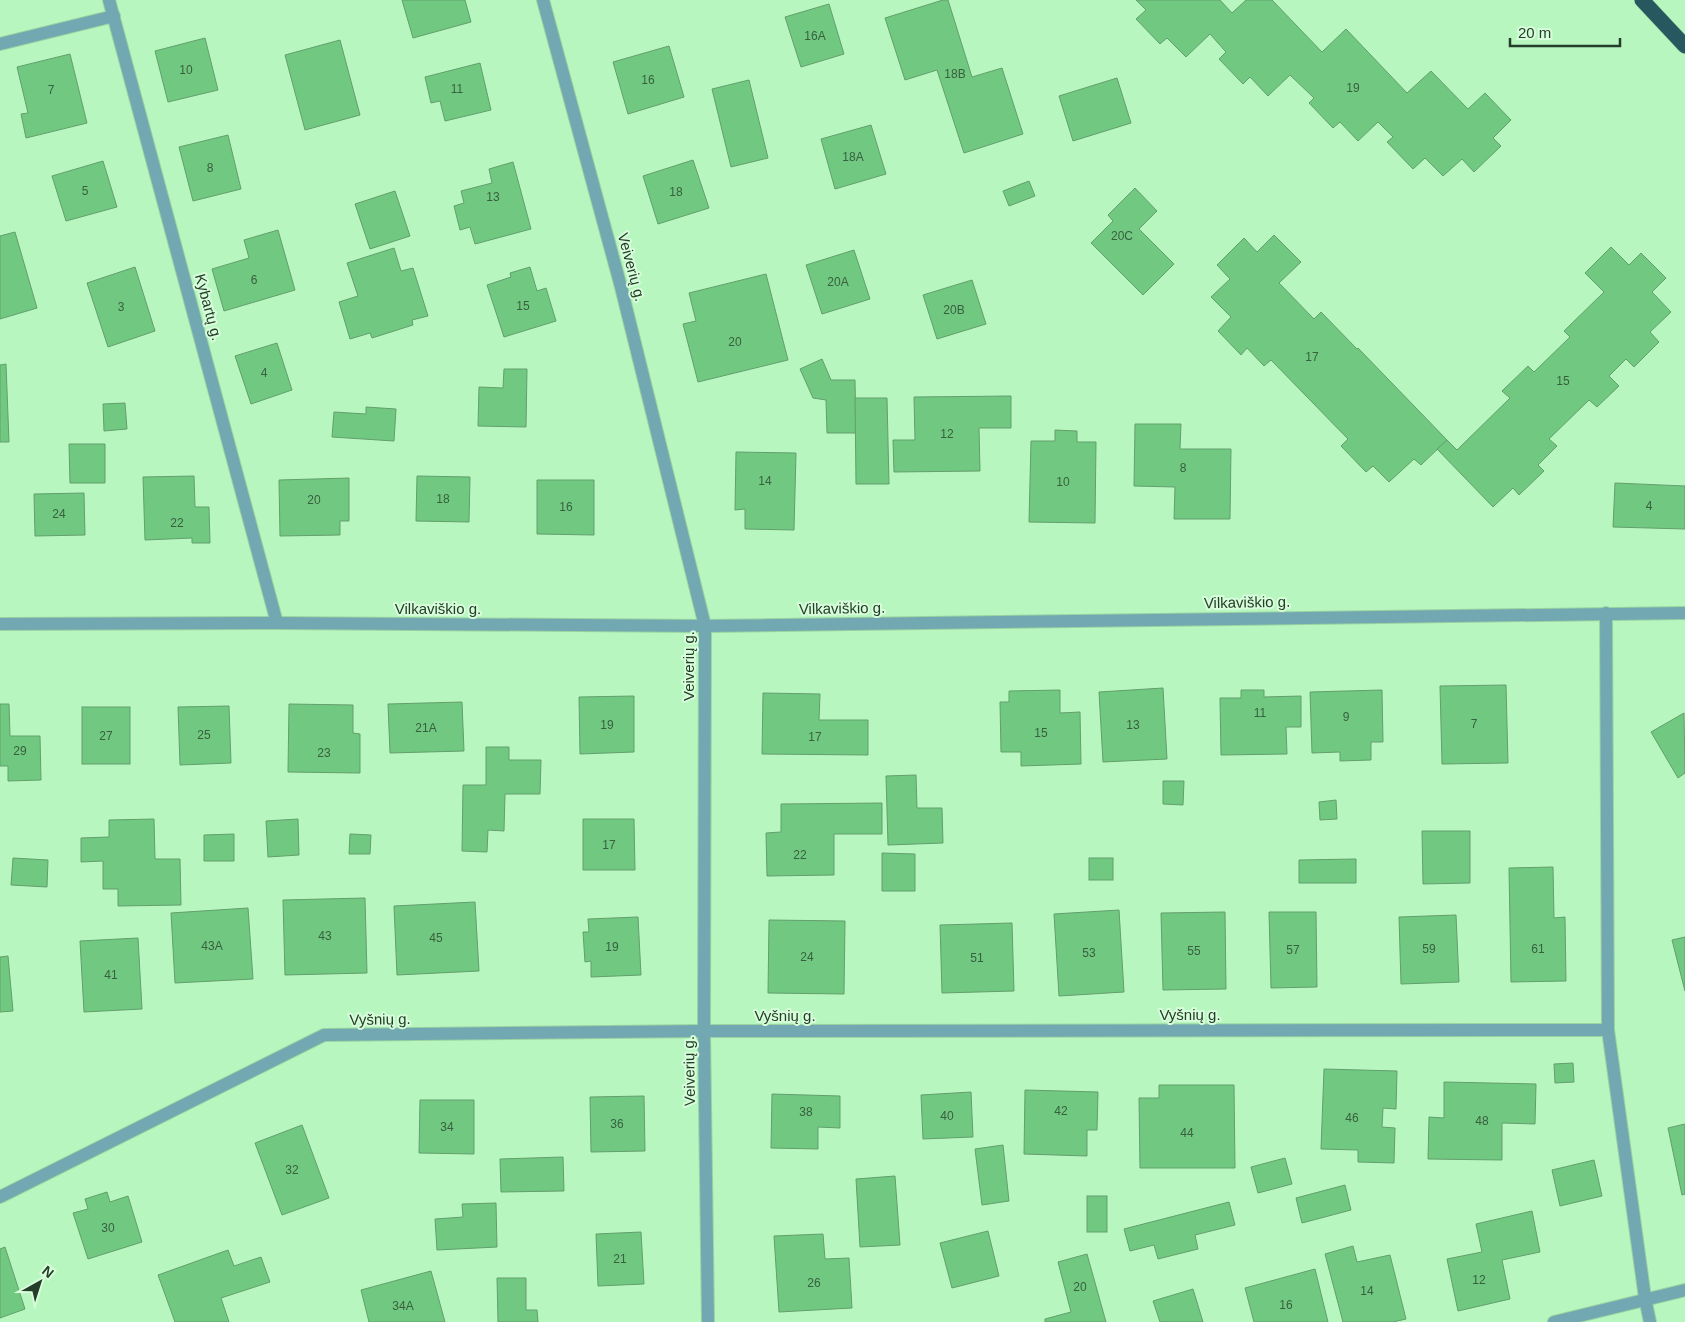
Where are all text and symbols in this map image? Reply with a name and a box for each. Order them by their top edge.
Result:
scale bar [1510,15,1620,47]
text: 20 m [1518,24,1551,41]
house number: 16A [804,29,826,43]
house number: 10 [179,63,193,77]
house number: 18B [944,67,966,81]
house number: 16 [641,73,655,87]
house number: 19 [1346,81,1360,95]
house number: 11 [451,82,464,96]
house number: 7 [48,83,55,97]
house number: 18A [842,150,864,164]
house number: 8 [207,161,214,175]
house number: 5 [82,184,89,198]
house number: 18 [669,185,683,199]
house number: 13 [486,190,500,204]
house number: 20C [1111,229,1133,243]
street label: Veiverių g. [615,231,649,303]
street label: Kybartų g. [192,272,226,342]
house number: 6 [251,273,258,287]
house number: 20A [827,275,849,289]
house number: 15 [516,299,530,313]
house number: 3 [118,300,125,314]
house number: 20B [943,303,965,317]
house number: 20 [728,335,742,349]
house number: 17 [1305,350,1319,364]
house number: 4 [261,366,268,380]
house number: 15 [1556,374,1570,388]
house number: 12 [940,427,954,441]
house number: 8 [1180,461,1187,475]
house number: 14 [758,474,772,488]
house number: 10 [1056,475,1070,489]
house number: 18 [436,492,450,506]
house number: 20 [307,493,321,507]
house number: 4 [1646,499,1653,513]
house number: 16 [559,500,573,514]
house number: 24 [52,507,66,521]
house number: 22 [170,516,184,530]
street label: Vilkaviškio g. [1204,593,1290,611]
street label: Vilkaviškio g. [799,599,885,617]
street label: Vilkaviškio g. [395,600,481,617]
street label: Veiverių g. [680,631,697,701]
house number: 11 [1254,706,1267,720]
house number: 9 [1343,710,1350,724]
house number: 7 [1471,717,1478,731]
house number: 19 [600,718,614,732]
house number: 13 [1126,718,1140,732]
house number: 21A [415,721,437,735]
house number: 15 [1034,726,1048,740]
house number: 25 [197,728,211,742]
house number: 27 [99,729,113,743]
house number: 17 [808,730,822,744]
house number: 29 [13,744,27,758]
house number: 23 [317,746,331,760]
house number: 17 [602,838,616,852]
house number: 22 [793,848,807,862]
house number: 43 [318,929,332,943]
house number: 45 [429,931,443,945]
house number: 43A [201,939,223,953]
house number: 19 [605,940,619,954]
house number: 59 [1422,942,1436,956]
house number: 61 [1531,942,1545,956]
house number: 57 [1286,943,1300,957]
house number: 55 [1187,944,1201,958]
house number: 53 [1082,946,1096,960]
house number: 24 [800,950,814,964]
house number: 51 [970,951,984,965]
house number: 41 [104,968,118,982]
street label: Vyšnių g. [1159,1006,1221,1023]
street label: Vyšnių g. [754,1007,816,1024]
street label: Vyšnių g. [349,1010,411,1028]
street label: Veiverių g. [680,1036,698,1106]
house number: 42 [1054,1104,1068,1118]
house number: 38 [799,1105,813,1119]
house number: 40 [940,1109,954,1123]
house number: 46 [1345,1111,1359,1125]
house number: 48 [1475,1114,1489,1128]
house number: 36 [610,1117,624,1131]
house number: 34 [440,1120,454,1134]
house number: 44 [1180,1126,1194,1140]
house number: 32 [285,1163,299,1177]
house number: 30 [101,1221,115,1235]
house number: 21 [613,1252,627,1266]
north arrow [15,1257,65,1307]
text: N [39,1262,57,1281]
house number: 12 [1472,1273,1486,1287]
house number: 26 [807,1276,821,1290]
house number: 20 [1073,1280,1087,1294]
house number: 14 [1360,1284,1374,1298]
house number: 16 [1279,1298,1293,1312]
house number: 34A [392,1299,414,1313]

